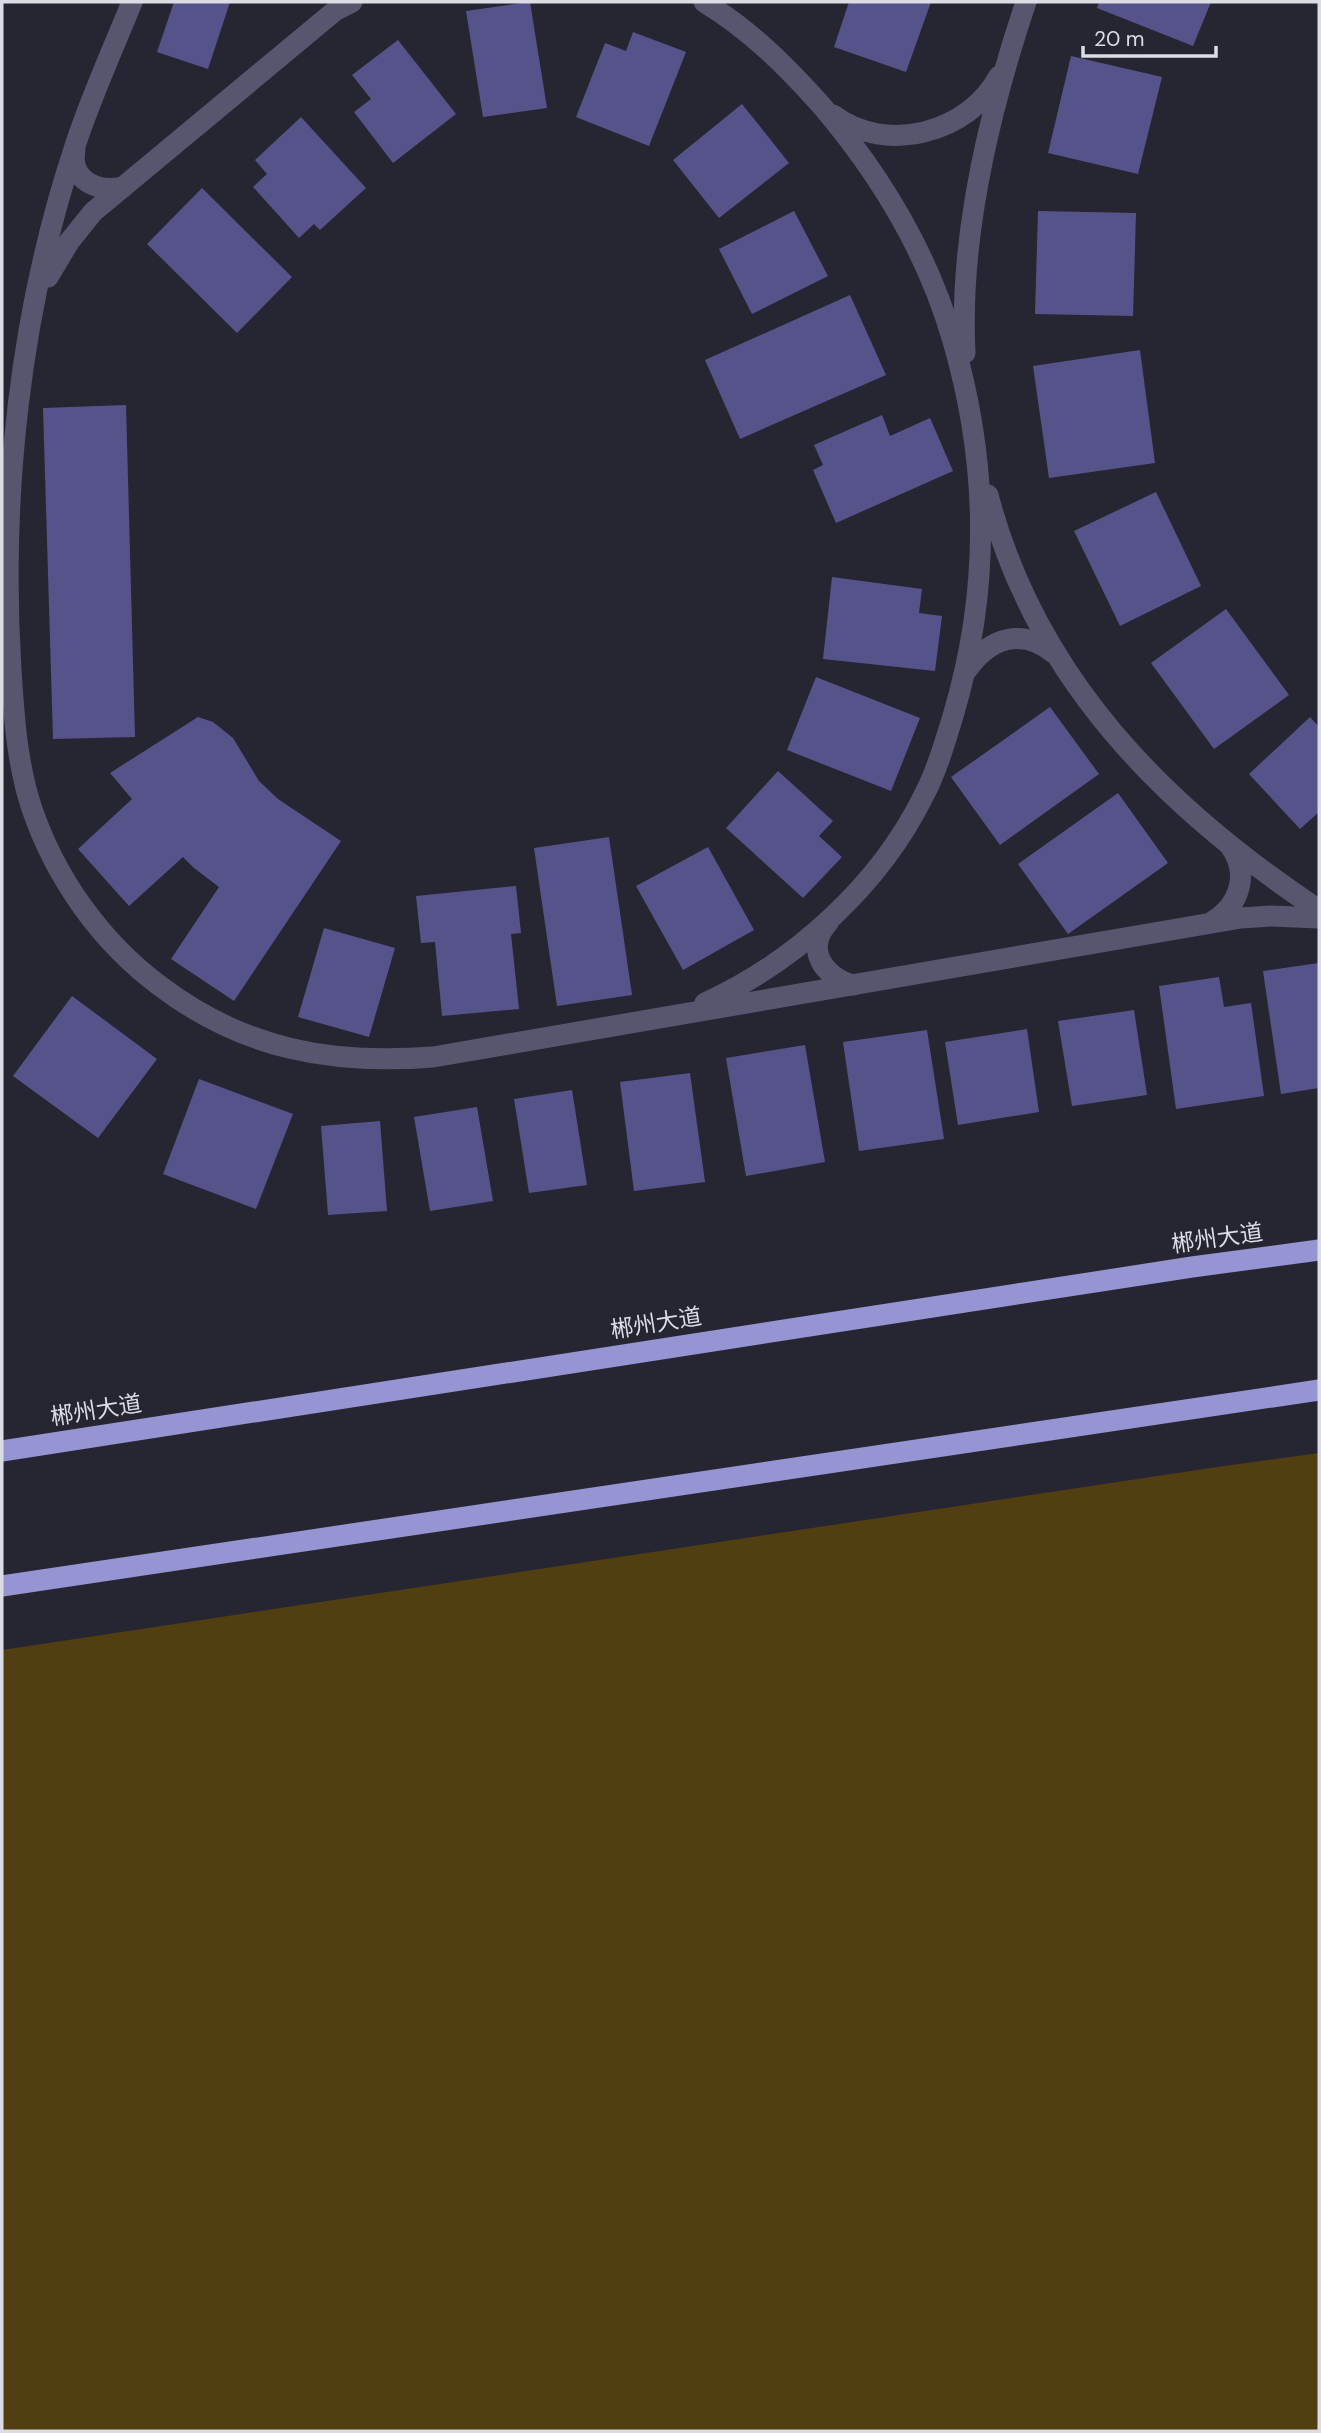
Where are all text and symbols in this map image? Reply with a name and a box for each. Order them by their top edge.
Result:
scale bar [1083,14,1216,58]
text: 20 m [1094,25,1145,53]
street label: 郴州大道 [1169,1217,1265,1259]
street label: 郴州大道 [608,1301,704,1345]
street label: 郴州大道 [48,1388,144,1432]

